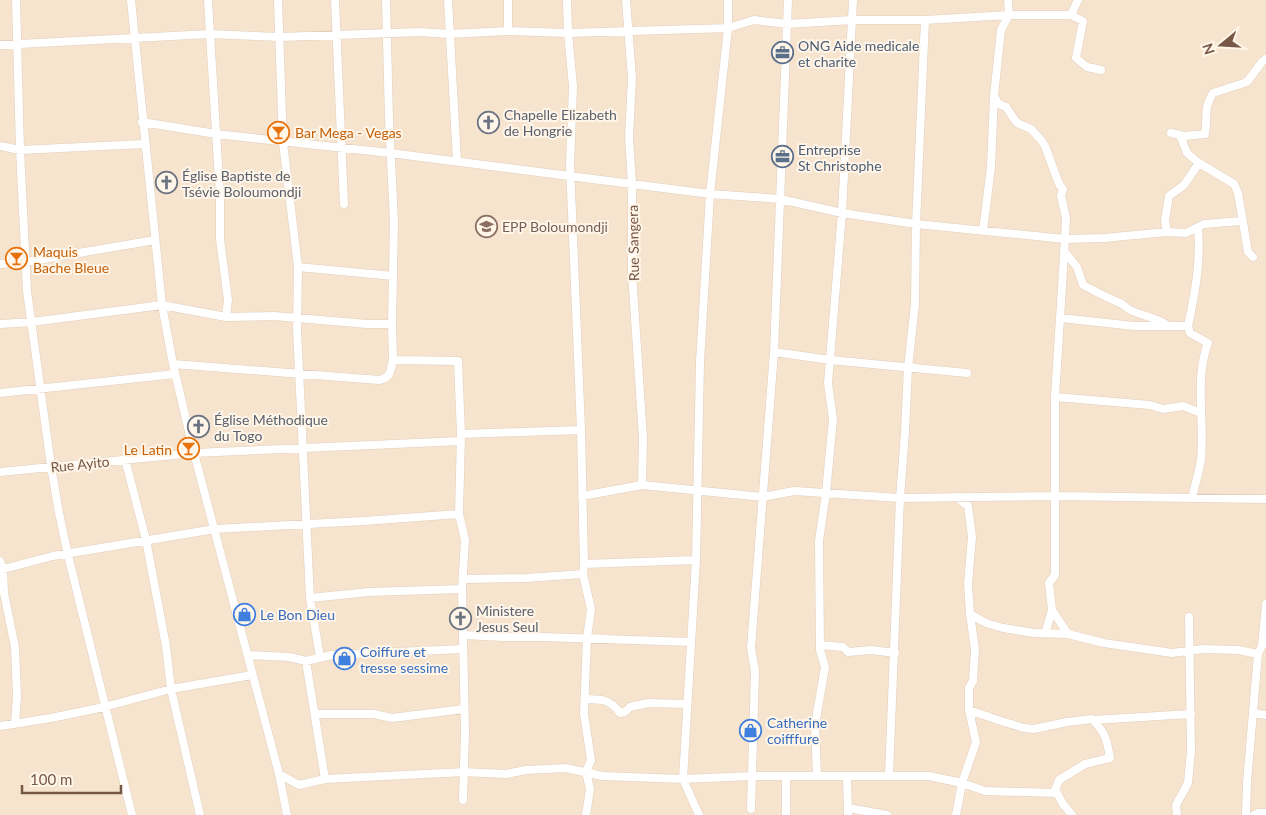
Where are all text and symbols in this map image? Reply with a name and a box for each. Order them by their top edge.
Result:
north arrow [1196,20,1246,70]
place label: ONG Aide medicale et charite [798,37,919,70]
office icon: ONG Aide medicale et charite [770,41,794,65]
text: N [1198,41,1218,57]
place label: Chapelle Elizabeth de Hongrie [504,106,617,139]
church icon: Chapelle Elizabeth de Hongrie [476,110,500,134]
bar icon: Bar Mega - Vegas [267,120,291,144]
place label: Bar Mega - Vegas [295,124,402,141]
place label: Entreprise St Christophe [798,141,882,174]
office icon: Entreprise St Christophe [770,145,794,169]
place label: Église Baptiste de Tsévie Boloumondji [182,167,301,200]
church icon: Église Baptiste de Tsévie Boloumondji [154,171,178,195]
street label: Rue Sangera [624,205,642,281]
school or university icon: EPP Boloumondji [474,214,498,238]
place label: EPP Boloumondji [502,218,608,235]
place label: Maquis Bache Bleue [33,243,109,276]
bar icon: Maquis Bache Bleue [5,247,29,271]
place label: Église Méthodique du Togo [214,411,328,444]
church icon: Église Méthodique du Togo [186,415,210,439]
bar icon: Le Latin [176,437,200,461]
place label: Le Latin [124,441,172,458]
street label: Rue Ayito [50,452,110,476]
shop icon: Le Bon Dieu [232,602,256,626]
place label: Ministere Jesus Seul [476,602,539,635]
place label: Le Bon Dieu [260,606,335,623]
church icon: Ministere Jesus Seul [448,606,472,630]
place label: Coiffure et tresse sessime [360,643,448,676]
shop icon: Coiffure et tresse sessime [332,647,356,671]
place label: Catherine coifffure [767,714,827,747]
shop icon: Catherine coifffure [739,718,763,742]
scale bar [22,762,121,794]
text: 100 m [30,770,72,788]

